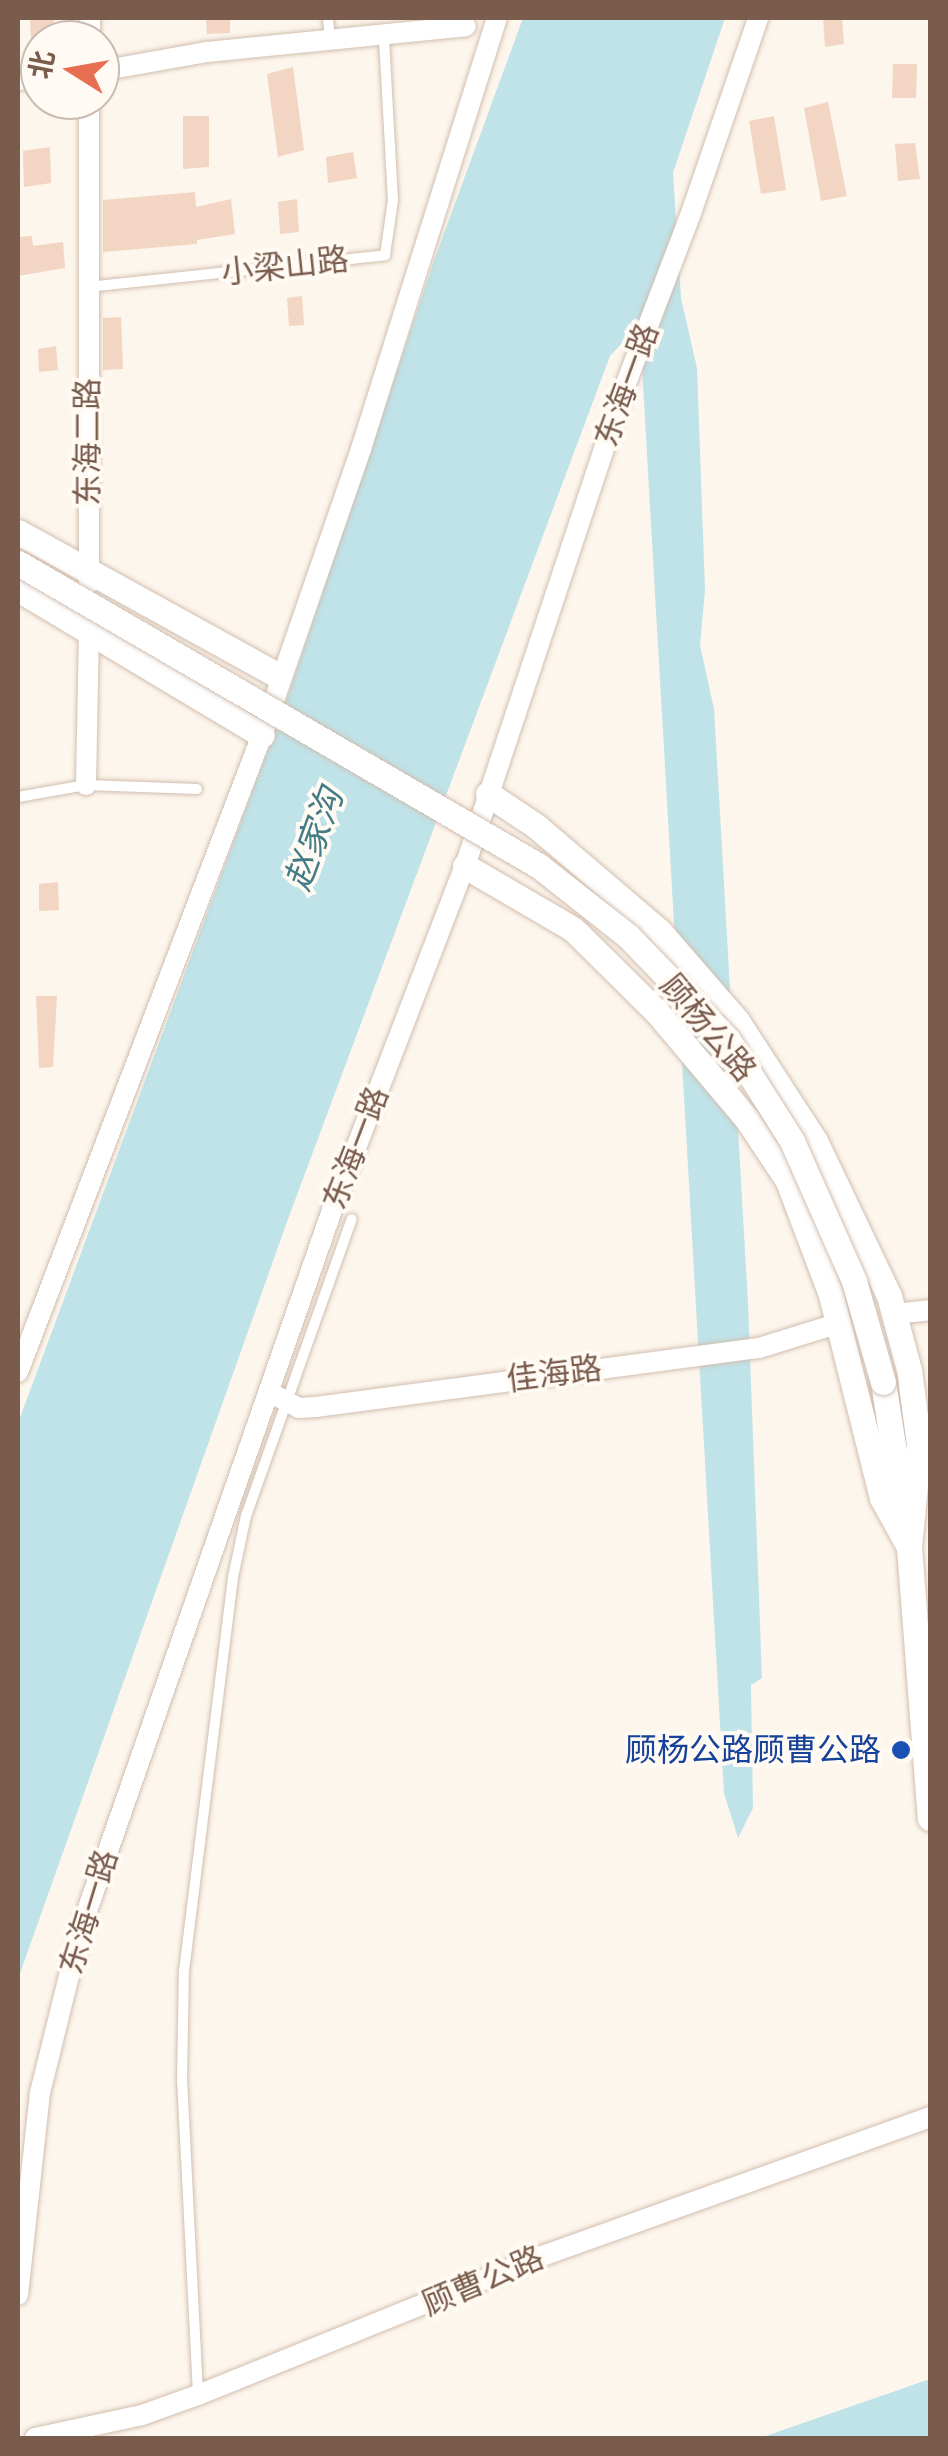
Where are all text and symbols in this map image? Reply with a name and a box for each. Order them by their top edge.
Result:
north arrow [20,20,120,120]
text: 北 [23,48,61,81]
street label: 小梁山路 [219,240,351,292]
street label: 东海一路 [587,318,667,452]
street label: 东海二路 [69,378,107,506]
water label: 赵家沟 [276,782,352,896]
street label: 顾杨公路 [652,967,764,1089]
street label: 东海一路 [315,1081,397,1215]
street label: 佳海路 [504,1349,604,1399]
place label: 顾杨公路顾曹公路 [625,1731,881,1769]
marker: 顾杨公路顾曹公路 [890,1739,912,1761]
street label: 东海一路 [52,1845,126,1979]
street label: 顾曹公路 [417,2238,549,2324]

